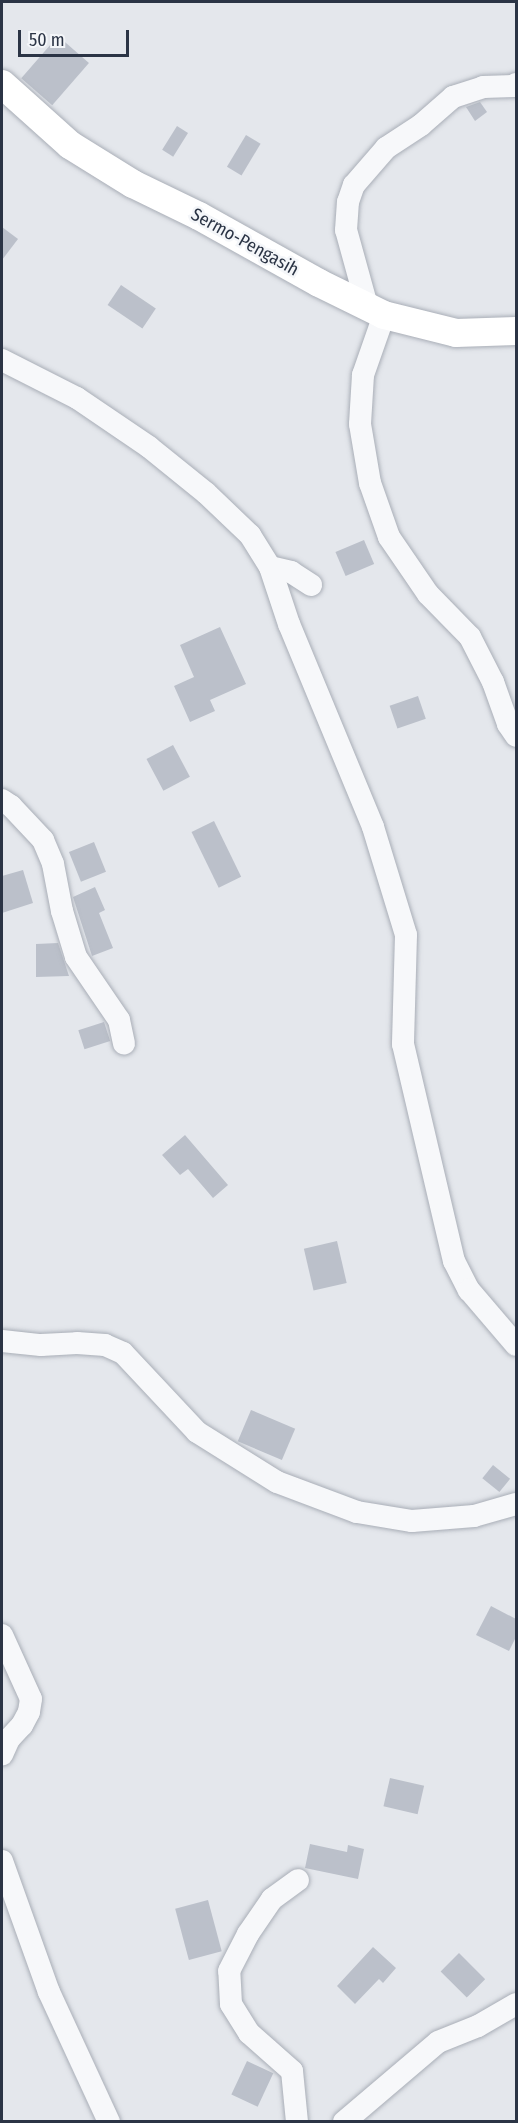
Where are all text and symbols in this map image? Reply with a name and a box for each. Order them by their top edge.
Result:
scale bar [21,18,132,56]
text: 50 m [29,29,65,51]
street label: Sermo-Pengasih [187,204,303,280]

